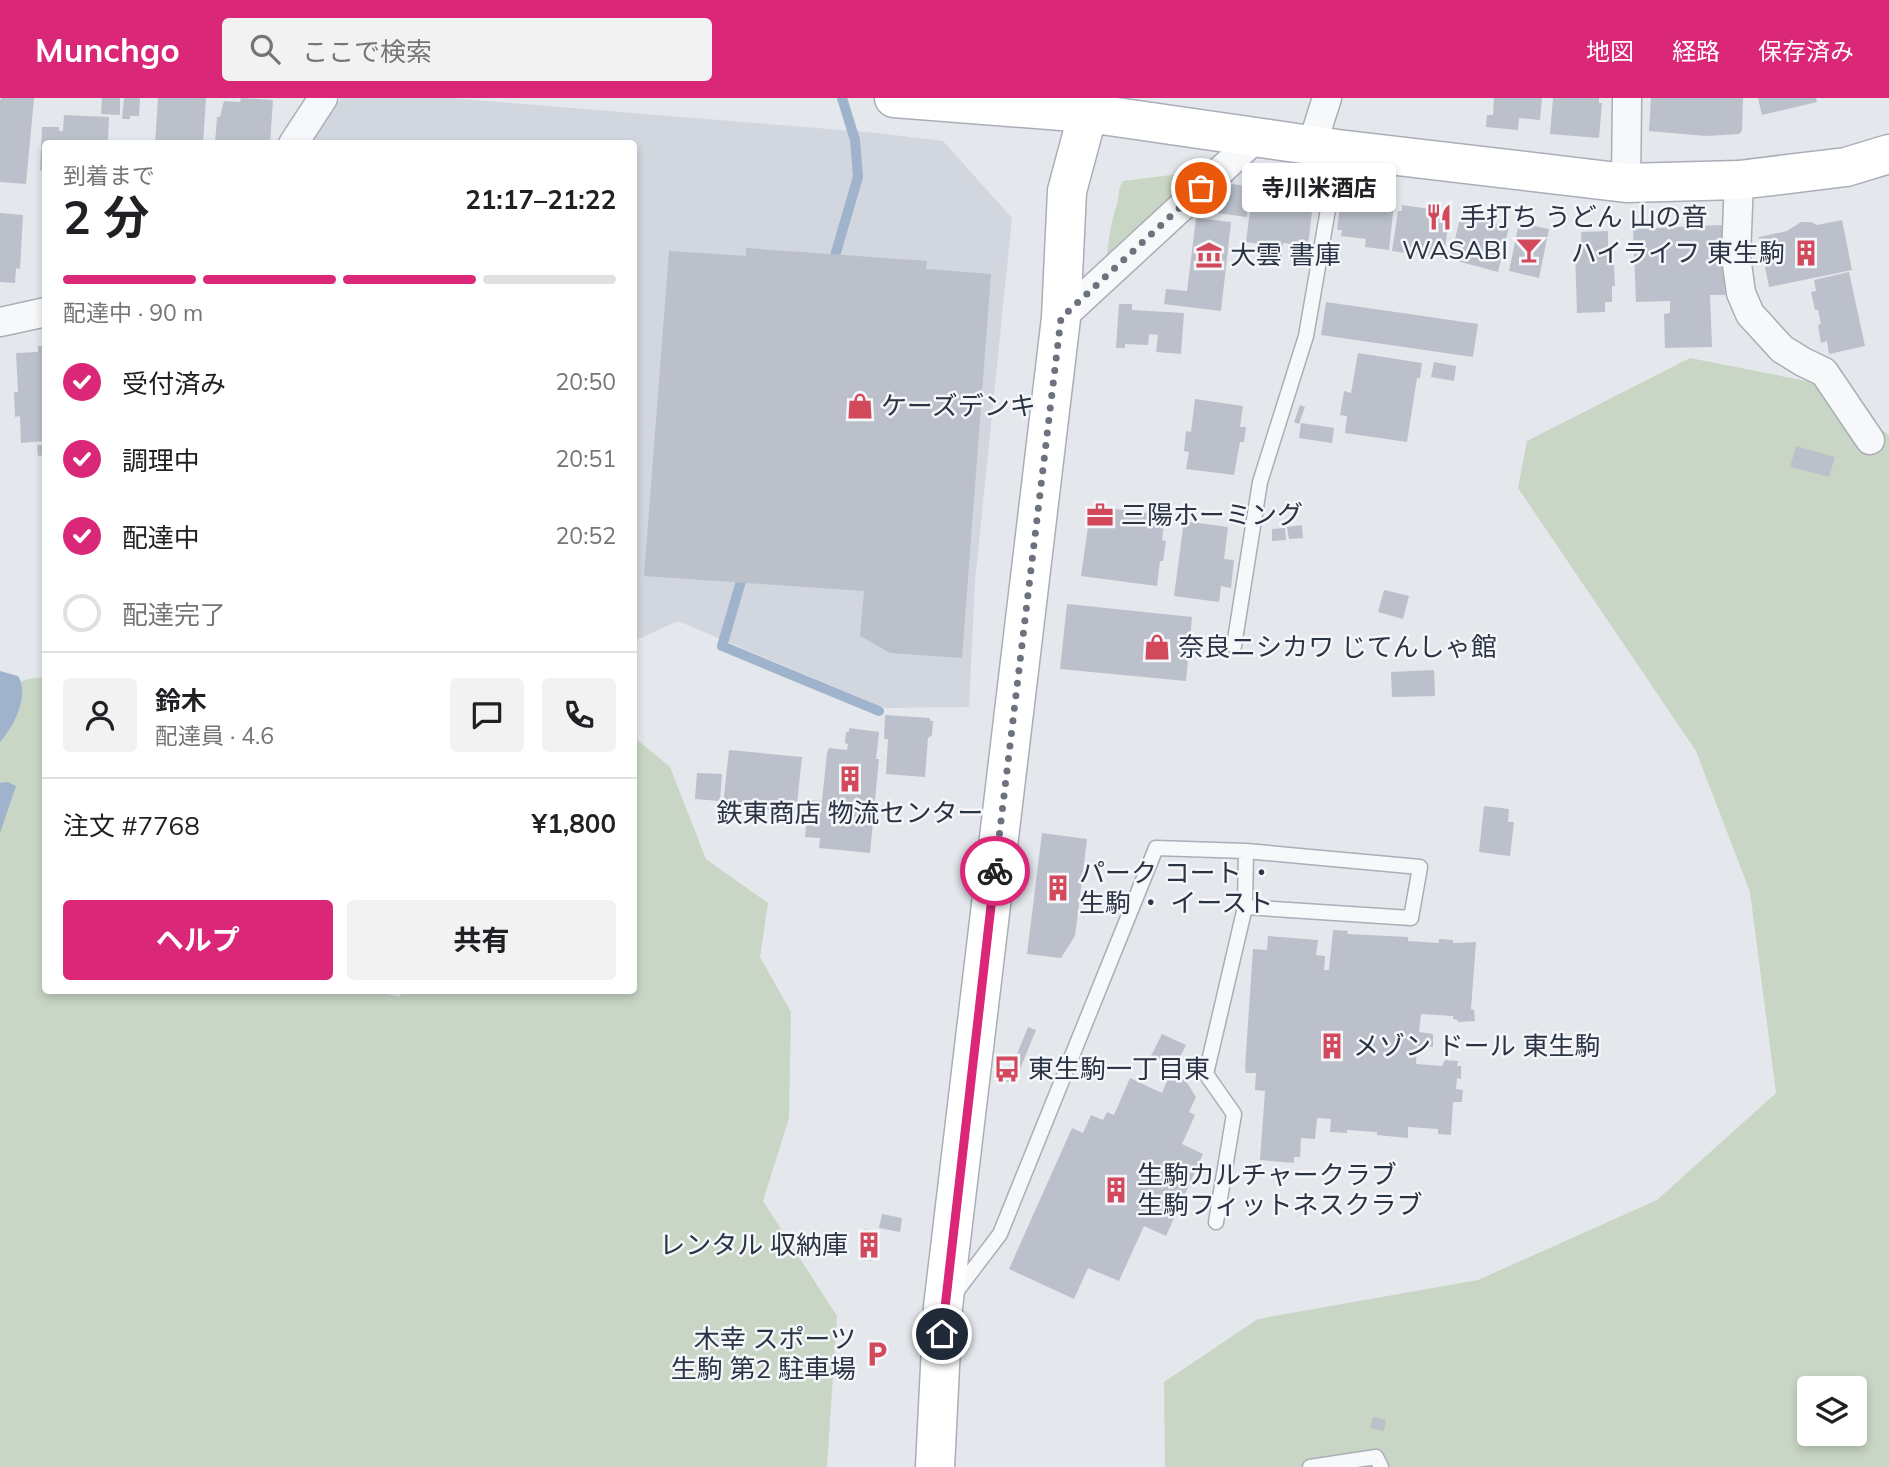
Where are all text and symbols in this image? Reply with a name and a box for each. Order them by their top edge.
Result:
search box [222,18,712,81]
text: Munchgo [35,29,180,70]
icon: search [246,30,284,68]
text: ここで検索 [302,35,432,68]
text: 地図 [1586,36,1634,66]
text: 経路 [1672,36,1720,66]
text: 保存済み [1758,36,1854,66]
pin [1171,158,1231,218]
text: 到着まで [63,161,155,190]
callout: 寺川米酒店 [1243,164,1397,212]
icon: bag [1182,169,1220,207]
text: 寺川米酒店 [1262,173,1377,202]
text: 21:17–21:22 [465,183,616,216]
text: 2 分 [63,188,149,246]
place label: 手打ち うどん 山の音 [1460,200,1708,233]
restaurant icon: 手打ち うどん 山の音 [1424,202,1454,232]
place label: WASABI [1402,233,1508,266]
bar icon: WASABI [1514,235,1544,265]
place label: ハイライフ 東生駒 [1571,236,1785,269]
place label: 大雲 書庫 [1230,238,1341,271]
building icon: ハイライフ 東生駒 [1791,238,1821,268]
museum icon: 大雲 書庫 [1194,240,1224,270]
text: 配達中 · 90 m [63,298,203,327]
icon: check [63,363,101,401]
text: 受付済み [122,367,226,400]
text: 20:50 [556,367,616,396]
place label: ケーズデンキ [881,389,1036,422]
shop icon: ケーズデンキ [845,391,875,421]
icon: check [63,440,101,478]
text: 調理中 [122,444,200,477]
text: 20:51 [556,444,616,473]
place label: 三陽ホーミング [1121,498,1303,531]
office icon: 三陽ホーミング [1085,500,1115,530]
icon: check [63,517,101,555]
text: 配達中 [122,521,200,554]
text: 20:52 [556,521,616,550]
text: 配達完了 [122,598,226,631]
place label: 奈良ニシカワ じてんしゃ館 [1178,630,1497,663]
shop icon: 奈良ニシカワ じてんしゃ館 [1142,632,1172,662]
button: person [63,678,137,752]
button: chat [450,678,524,752]
button: phone [542,678,616,752]
text: 鈴木 [155,684,207,717]
text: 配達員 · 4.6 [155,721,274,750]
building icon: 鉄東商店 物流センター [835,764,865,794]
place label: 鉄東商店 物流センター [717,796,983,829]
text: ¥1,800 [532,807,616,840]
text: 注文 #7768 [63,809,200,842]
courier [960,836,1030,906]
icon: bike [976,852,1014,890]
place label: パーク コート ・ 生駒 ・ イースト [1079,856,1275,919]
building icon: パーク コート ・ 生駒 ・ イースト [1043,873,1073,903]
button: ヘルプ [63,900,333,980]
button: 共有 [347,900,616,980]
place label: メゾン ドール 東生駒 [1353,1029,1601,1062]
building icon: メゾン ドール 東生駒 [1317,1031,1347,1061]
place label: 東生駒一丁目東 [1028,1052,1210,1085]
bus stop icon: 東生駒一丁目東 [992,1054,1022,1084]
place label: 生駒カルチャークラブ 生駒フィットネスクラブ [1137,1158,1422,1221]
building icon: 生駒カルチャークラブ 生駒フィットネスクラブ [1101,1175,1131,1205]
place label: レンタル 収納庫 [659,1228,848,1261]
building icon: レンタル 収納庫 [854,1230,884,1260]
pin [912,1304,972,1364]
icon: home [923,1315,961,1353]
place label: 木幸 スポーツ 生駒 第2 駐車場 [671,1322,856,1385]
parking icon: 木幸 スポーツ 生駒 第2 駐車場 [862,1339,892,1369]
map controls [1797,1376,1867,1446]
button: layers [1797,1376,1867,1446]

